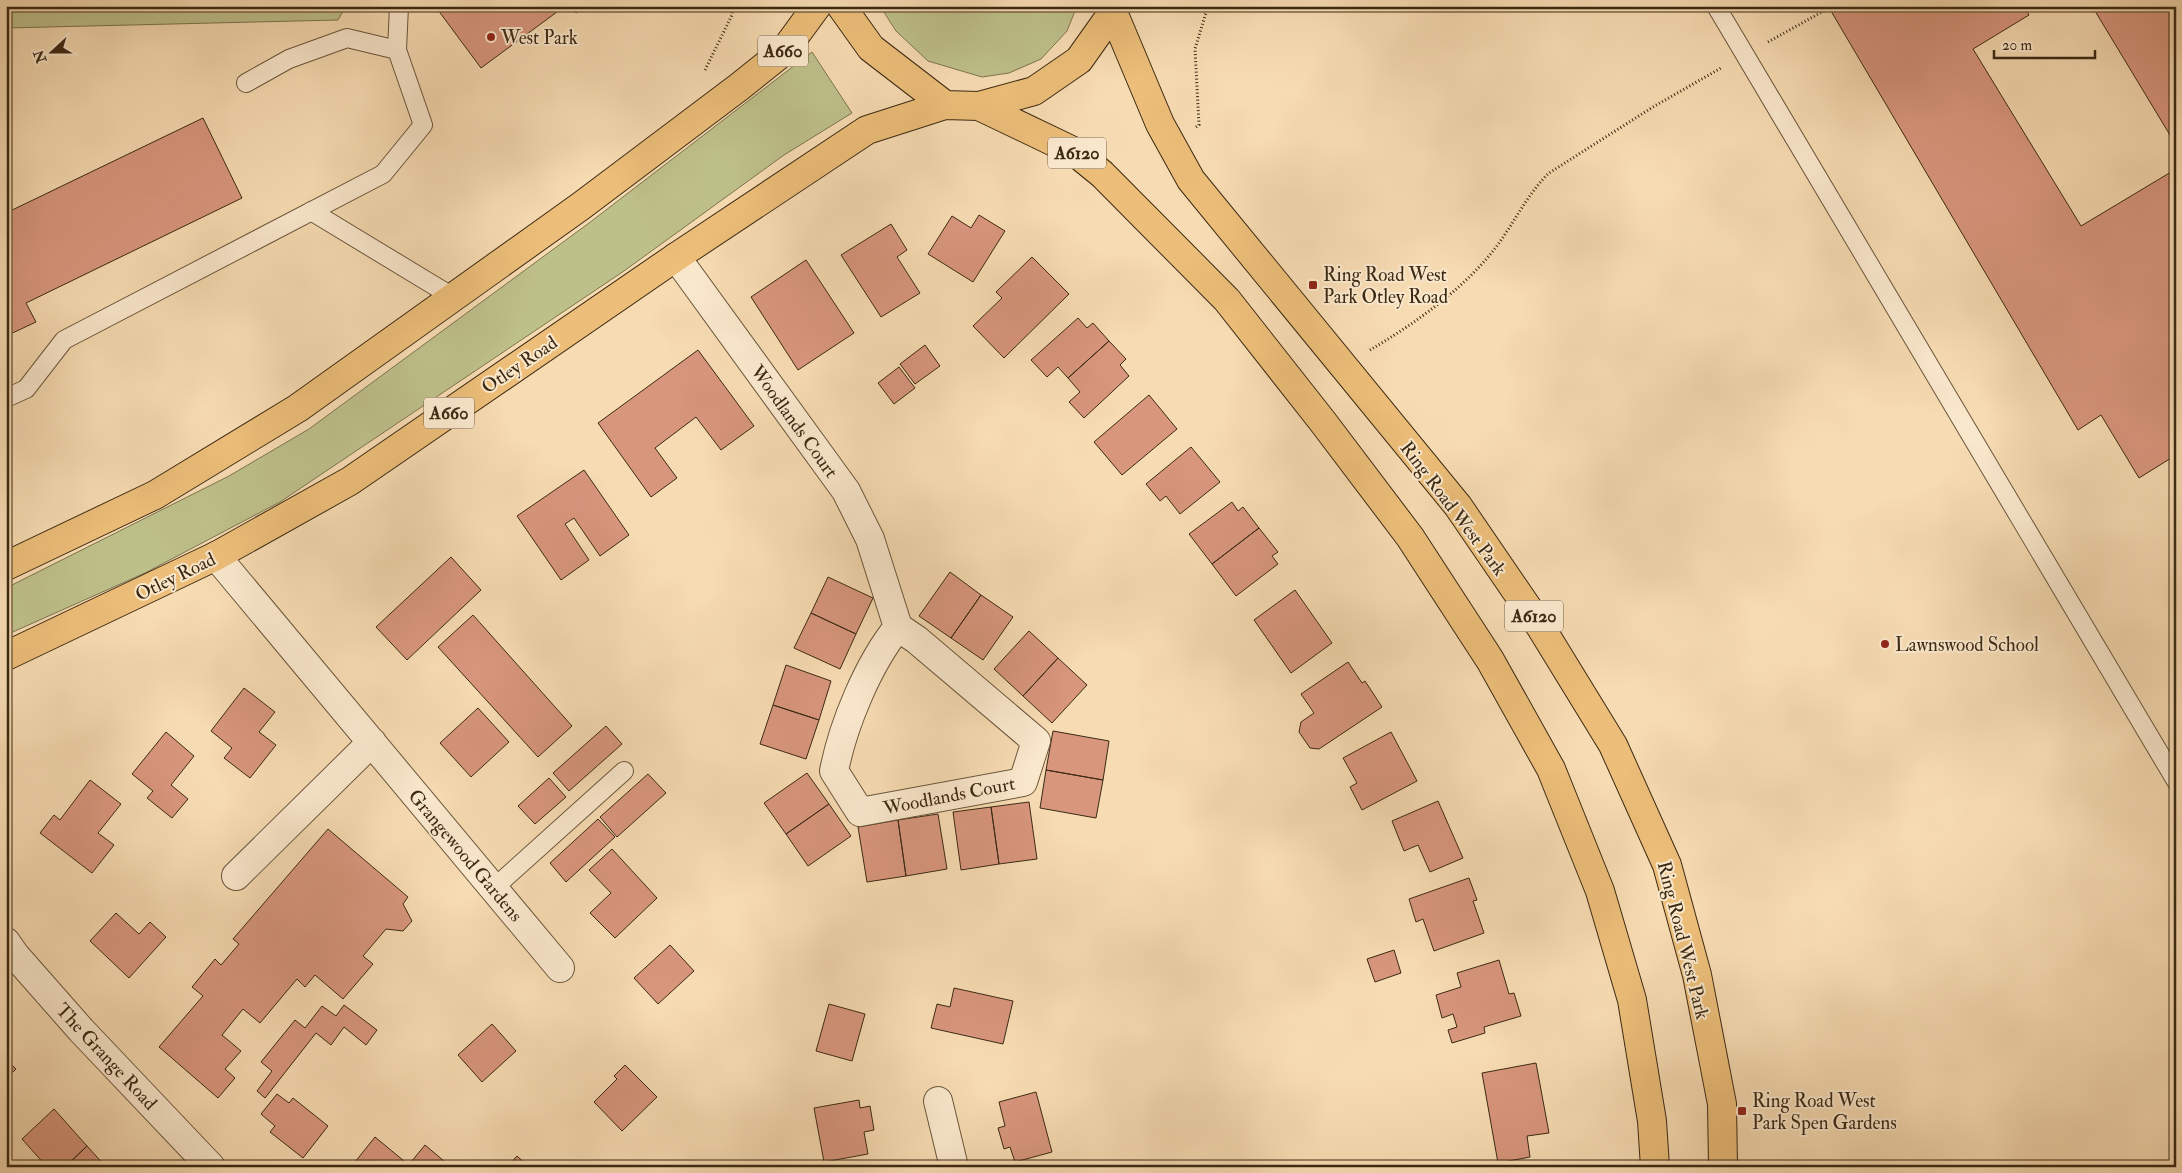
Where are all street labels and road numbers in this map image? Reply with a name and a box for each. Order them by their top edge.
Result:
road number: A660 [758,36,808,66]
road number: A6120 [1048,138,1106,168]
street label: Otley Road [477,330,563,399]
street label: Woodlands Court [745,360,843,483]
road number: A660 [424,398,474,428]
street label: Ring Road West Park [1395,437,1512,581]
street label: Otley Road [131,547,220,607]
road number: A6120 [1505,600,1563,632]
street label: Woodlands Court [880,771,1017,821]
street label: Grangewood Gardens [403,785,528,927]
street label: Ring Road West Park [1652,859,1714,1022]
street label: The Grange Road [51,998,162,1116]

